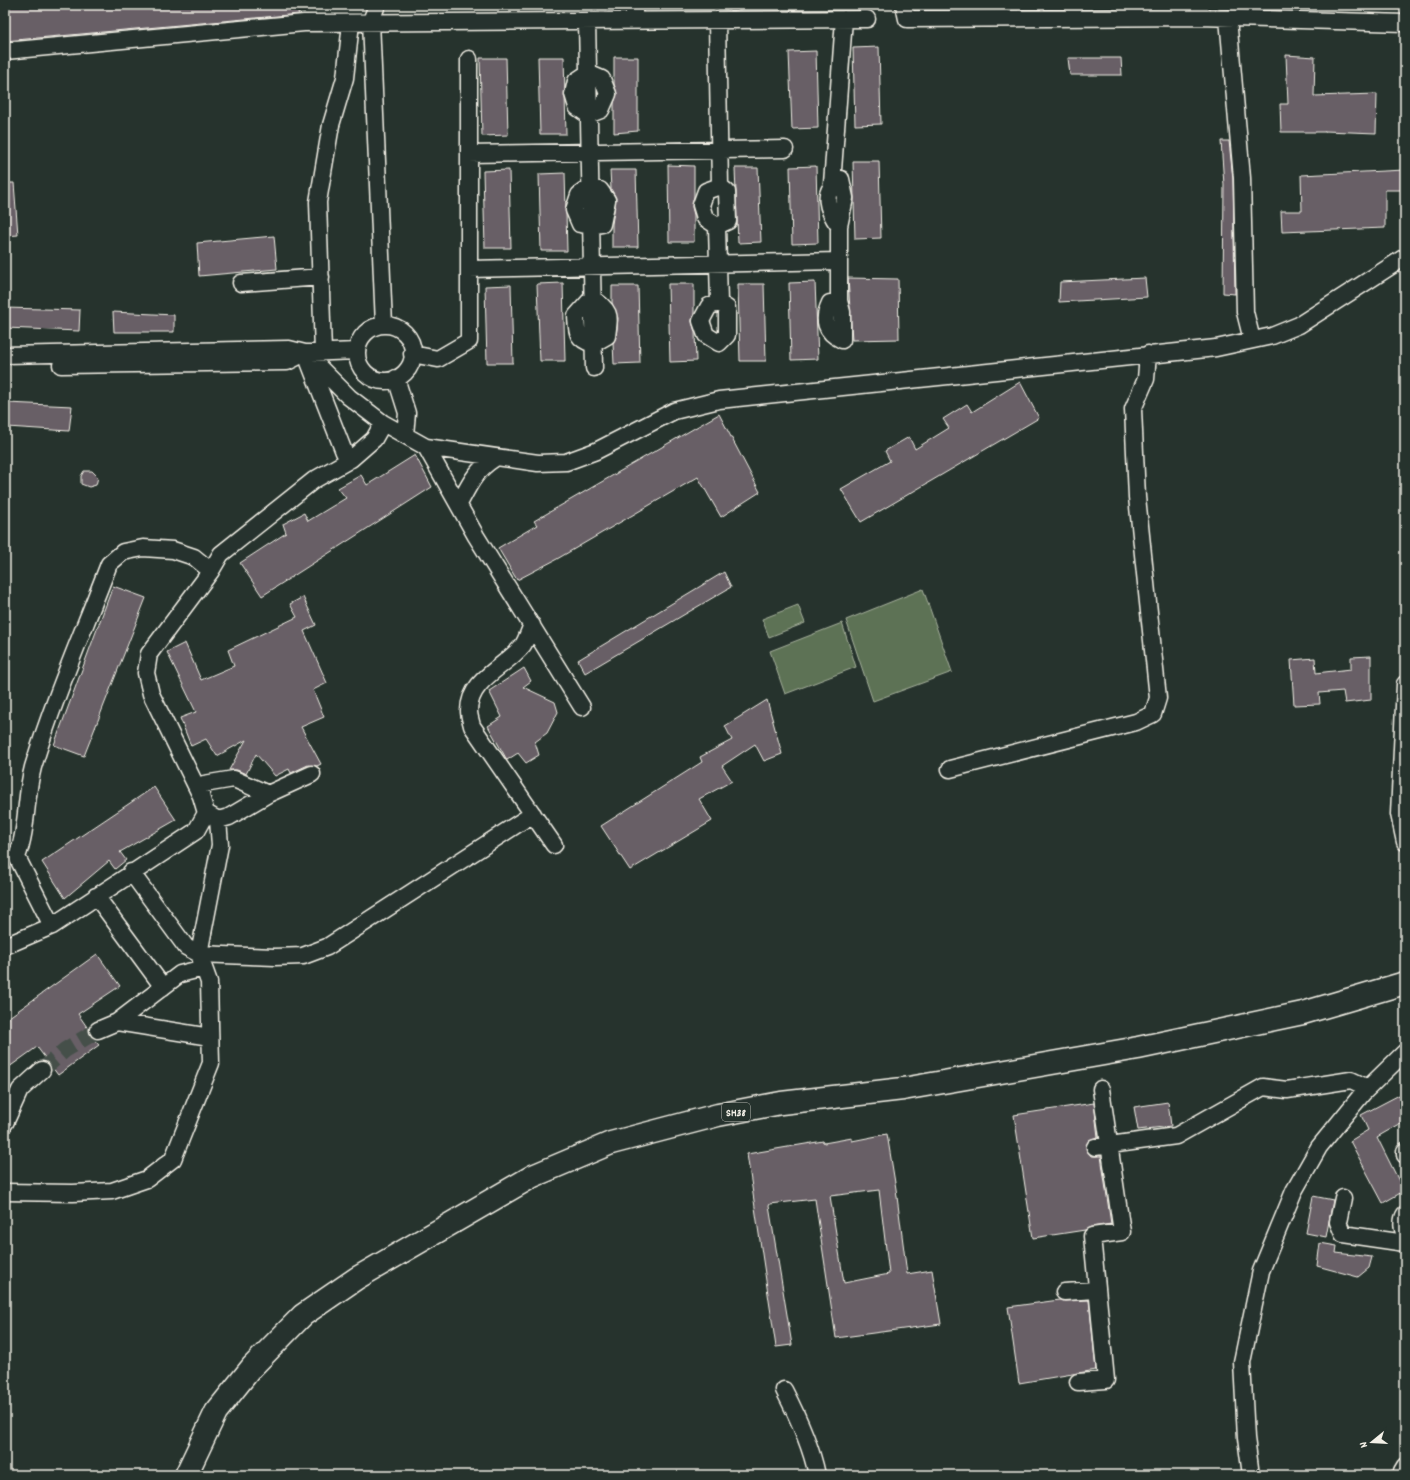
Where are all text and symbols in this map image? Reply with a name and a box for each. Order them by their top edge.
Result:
road number: SH38 [722,1103,750,1121]
north arrow [1352,1422,1392,1462]
text: N [1356,1439,1373,1450]

